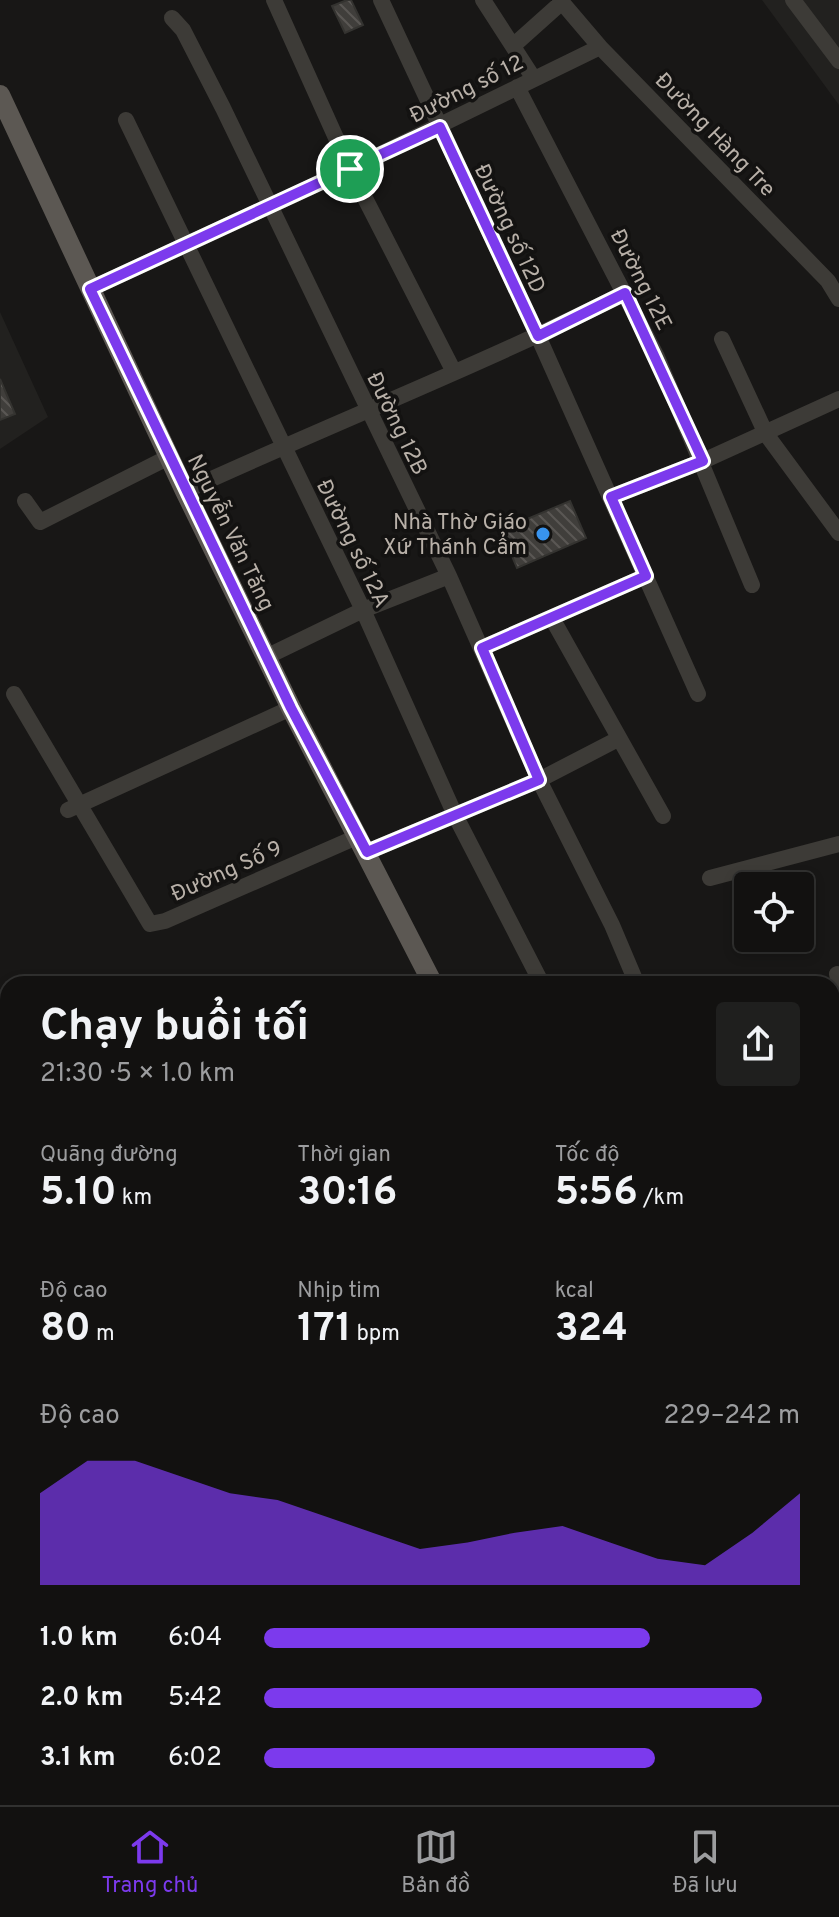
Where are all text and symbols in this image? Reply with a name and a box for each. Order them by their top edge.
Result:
street label: Đường số 12 [405,48,529,130]
street label: Đường Hàng Tre [648,68,780,203]
pin [316,135,384,203]
icon: arrive [328,147,372,191]
street label: Đường số 12D [467,159,552,298]
street label: Đường 12E [603,225,677,335]
street label: Đường 12B [359,368,432,480]
street label: Nguyễn Văn Tăng [180,449,281,616]
street label: Đường số 12A [309,475,396,613]
place label: Nhà Thờ Giáo Xứ Thánh Cẩm [383,510,527,562]
marker: Nhà Thờ Giáo Xứ Thánh Cẩm [534,525,552,543]
street label: Đường Số 9 [166,834,287,909]
map controls [734,872,814,952]
button: locate [734,872,814,952]
text: Chạy buổi tối [40,1000,309,1056]
button: share [716,1002,800,1086]
text: 21:30 · 5 × 1.0 km [40,1058,235,1091]
text: Quãng đường [40,1142,178,1169]
text: Thời gian [297,1142,391,1169]
text: Tốc độ [555,1142,620,1169]
text: 5.10 [40,1169,116,1219]
text: 30:16 [297,1169,397,1219]
text: 5:56 [555,1169,638,1219]
text: km [116,1185,152,1212]
text: /km [638,1185,684,1212]
text: Độ cao [40,1278,108,1305]
text: Nhịp tim [297,1278,381,1305]
text: kcal [555,1278,594,1305]
text: 80 [40,1305,91,1355]
text: 171 [297,1305,351,1355]
text: 324 [555,1305,628,1355]
text: m [91,1321,115,1348]
text: bpm [351,1321,400,1348]
text: Độ cao [40,1400,120,1433]
text: 229–242 m [664,1400,800,1433]
text: 1.0 km [40,1622,118,1655]
text: 6:04 [168,1622,222,1655]
text: 2.0 km [40,1682,123,1715]
text: 5:42 [168,1682,222,1715]
text: 3.1 km [40,1742,116,1775]
text: 6:02 [168,1742,222,1775]
tab: Trang chủ [101,1825,198,1900]
tab: Bản đồ [401,1825,470,1900]
tab: Đã lưu [673,1825,738,1900]

